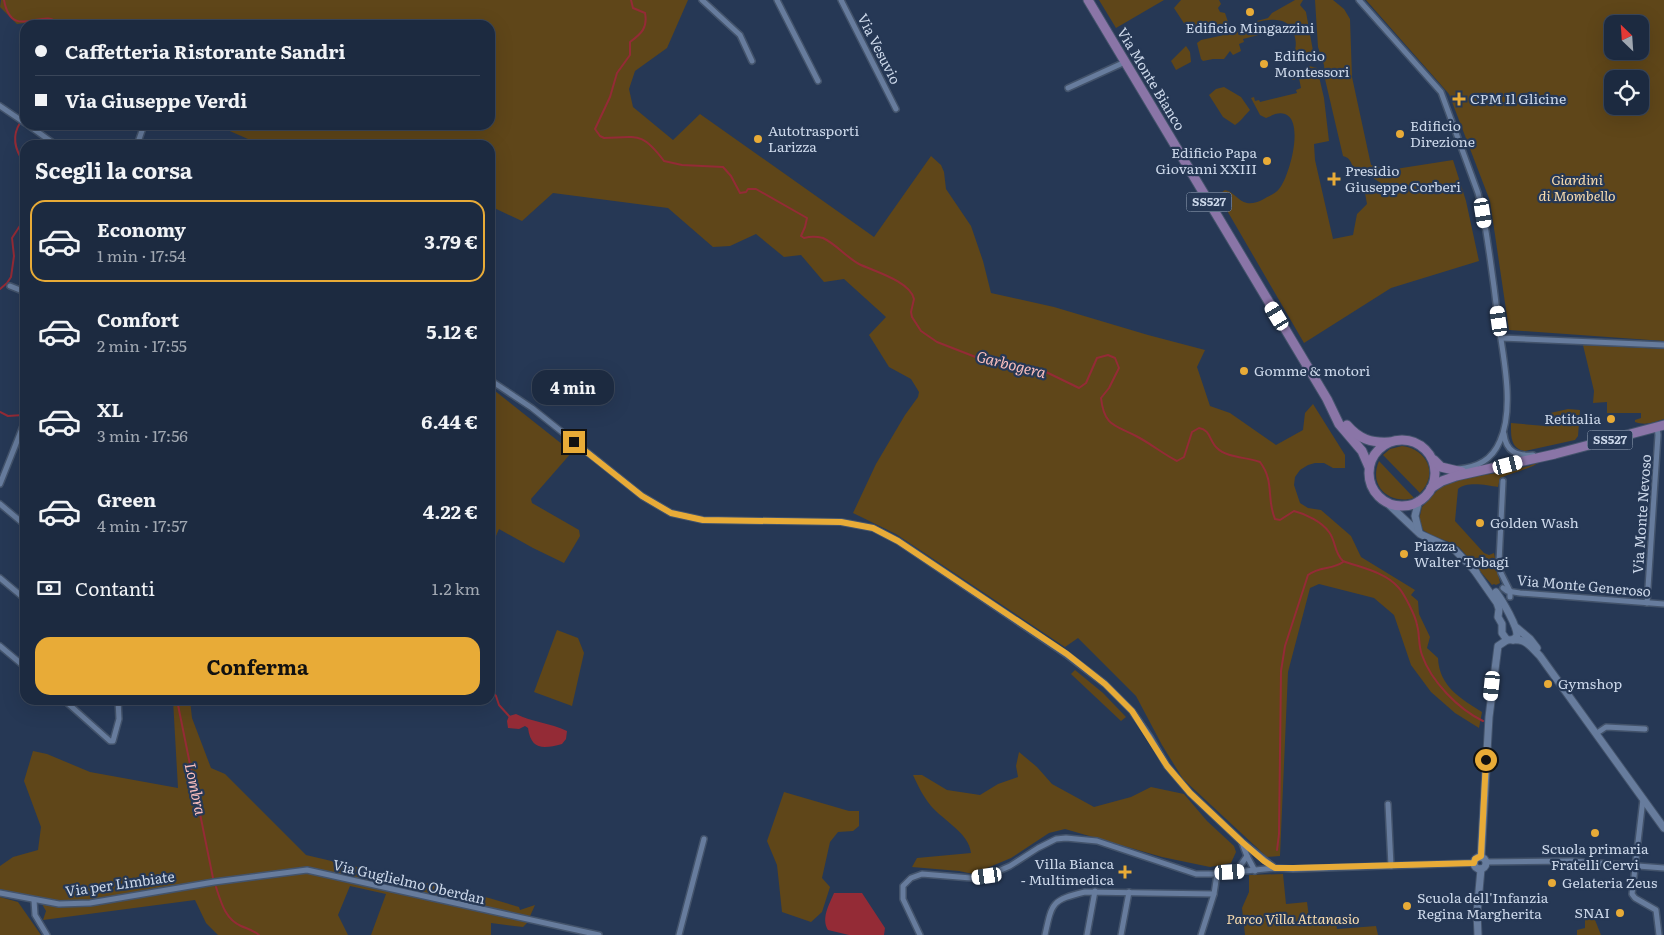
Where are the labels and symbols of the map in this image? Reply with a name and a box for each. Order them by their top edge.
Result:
marker: Edificio Mingazzini [1244,6,1256,18]
street label: Via Vesuvio [853,10,906,87]
north arrow [1604,15,1649,60]
place label: Edificio Mingazzini [1185,17,1315,37]
street label: Via Monte Bianco [1113,23,1191,134]
place label: Edificio Montessori [1274,45,1350,81]
marker: Edificio Montessori [1258,58,1270,70]
place label: CPM Il Glicine [1470,88,1566,108]
marker: CPM Il Glicine [1452,92,1466,106]
place label: Edificio Direzione [1410,115,1475,151]
place label: Autotrasporti Larizza [768,120,859,156]
marker: Edificio Direzione [1394,128,1406,140]
marker: Autotrasporti Larizza [752,133,764,145]
place label: Edificio Papa Giovanni XXIII [1156,142,1257,178]
marker: Edificio Papa Giovanni XXIII [1261,155,1273,167]
place label: Presidio Giuseppe Corberi [1345,160,1461,196]
park label: Giardini di Mombello [1538,169,1616,205]
marker: Presidio Giuseppe Corberi [1327,172,1341,186]
road number: SS527 [1186,192,1232,212]
car [1473,197,1492,229]
car [1262,299,1291,333]
car [1489,305,1508,337]
water label: Garbogera [974,344,1049,383]
place label: Gomme & motori [1254,360,1370,380]
marker: Gomme & motori [1238,365,1250,377]
callout: 4 min [533,370,615,404]
place label: Retitalia [1544,408,1601,428]
marker: Retitalia [1605,413,1617,425]
road number: SS527 [1588,430,1632,450]
route end [563,431,585,453]
street label: Via Monte Nevoso [1627,453,1655,574]
car [1491,454,1524,476]
place label: Golden Wash [1490,512,1579,532]
marker: Golden Wash [1474,517,1486,529]
place label: Piazza Walter Tobagi [1414,535,1509,571]
marker: Piazza Walter Tobagi [1398,548,1410,560]
street label: Via Monte Generoso [1516,569,1652,601]
car [1482,670,1501,702]
place label: Gymshop [1558,673,1622,693]
marker: Gymshop [1542,678,1554,690]
route start [1475,749,1497,771]
water label: Lombra [180,760,213,817]
marker: Scuola primaria Fratelli Cervi [1589,827,1601,839]
place label: Scuola primaria Fratelli Cervi [1542,838,1649,874]
place label: Villa Bianca - Multimedica [1021,853,1114,889]
street label: Via Guglielmo Oberdan [331,854,487,908]
car [1214,864,1245,880]
street label: Via per Limbiate [64,865,176,901]
marker: Villa Bianca - Multimedica [1118,865,1132,879]
car [971,866,1002,886]
place label: Gelateria Zeus [1562,872,1657,892]
marker: Gelateria Zeus [1546,877,1558,889]
place label: Scuola dell'Infanzia Regina Margherita [1417,887,1549,923]
marker: Scuola dell'Infanzia Regina Margherita [1401,900,1413,912]
place label: SNAI [1575,902,1610,922]
marker: SNAI [1614,907,1626,919]
park label: Parco Villa Attanasio [1226,908,1360,928]

